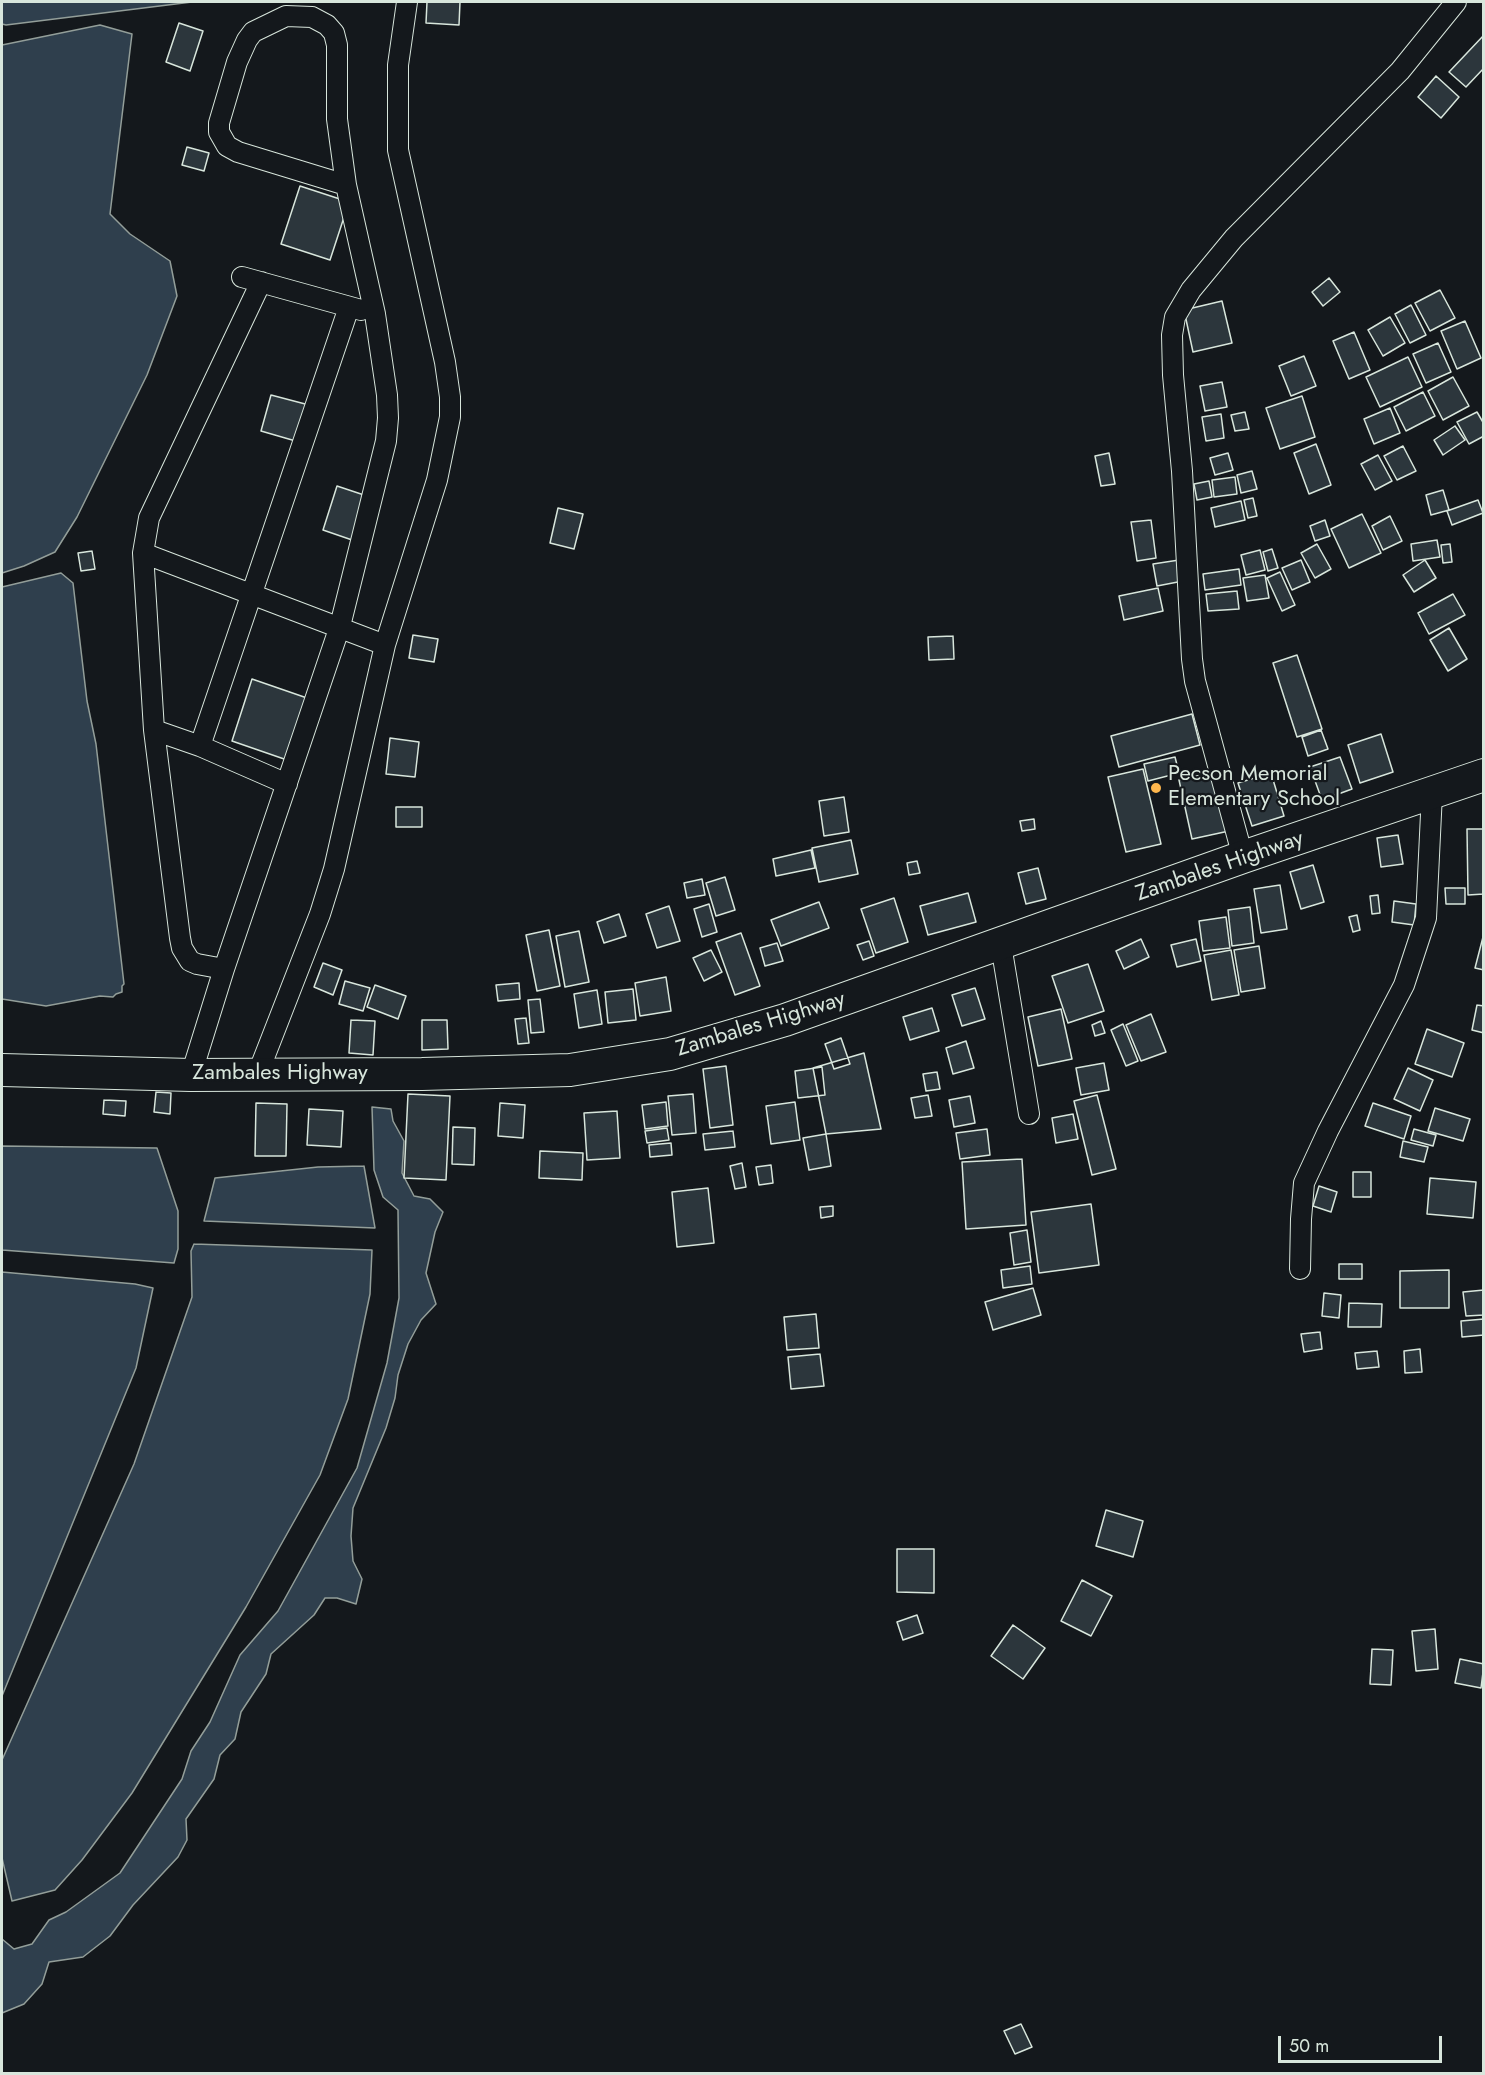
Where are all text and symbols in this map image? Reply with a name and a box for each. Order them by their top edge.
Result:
place label: Pecson Memorial Elementary School [1168,762,1340,813]
marker: Pecson Memorial Elementary School [1149,781,1163,795]
street label: Zambales Highway [1133,826,1307,908]
street label: Zambales Highway [673,987,849,1063]
street label: Zambales Highway [192,1061,368,1087]
scale bar [1281,2024,1444,2062]
text: 50 m [1289,2033,1329,2059]

